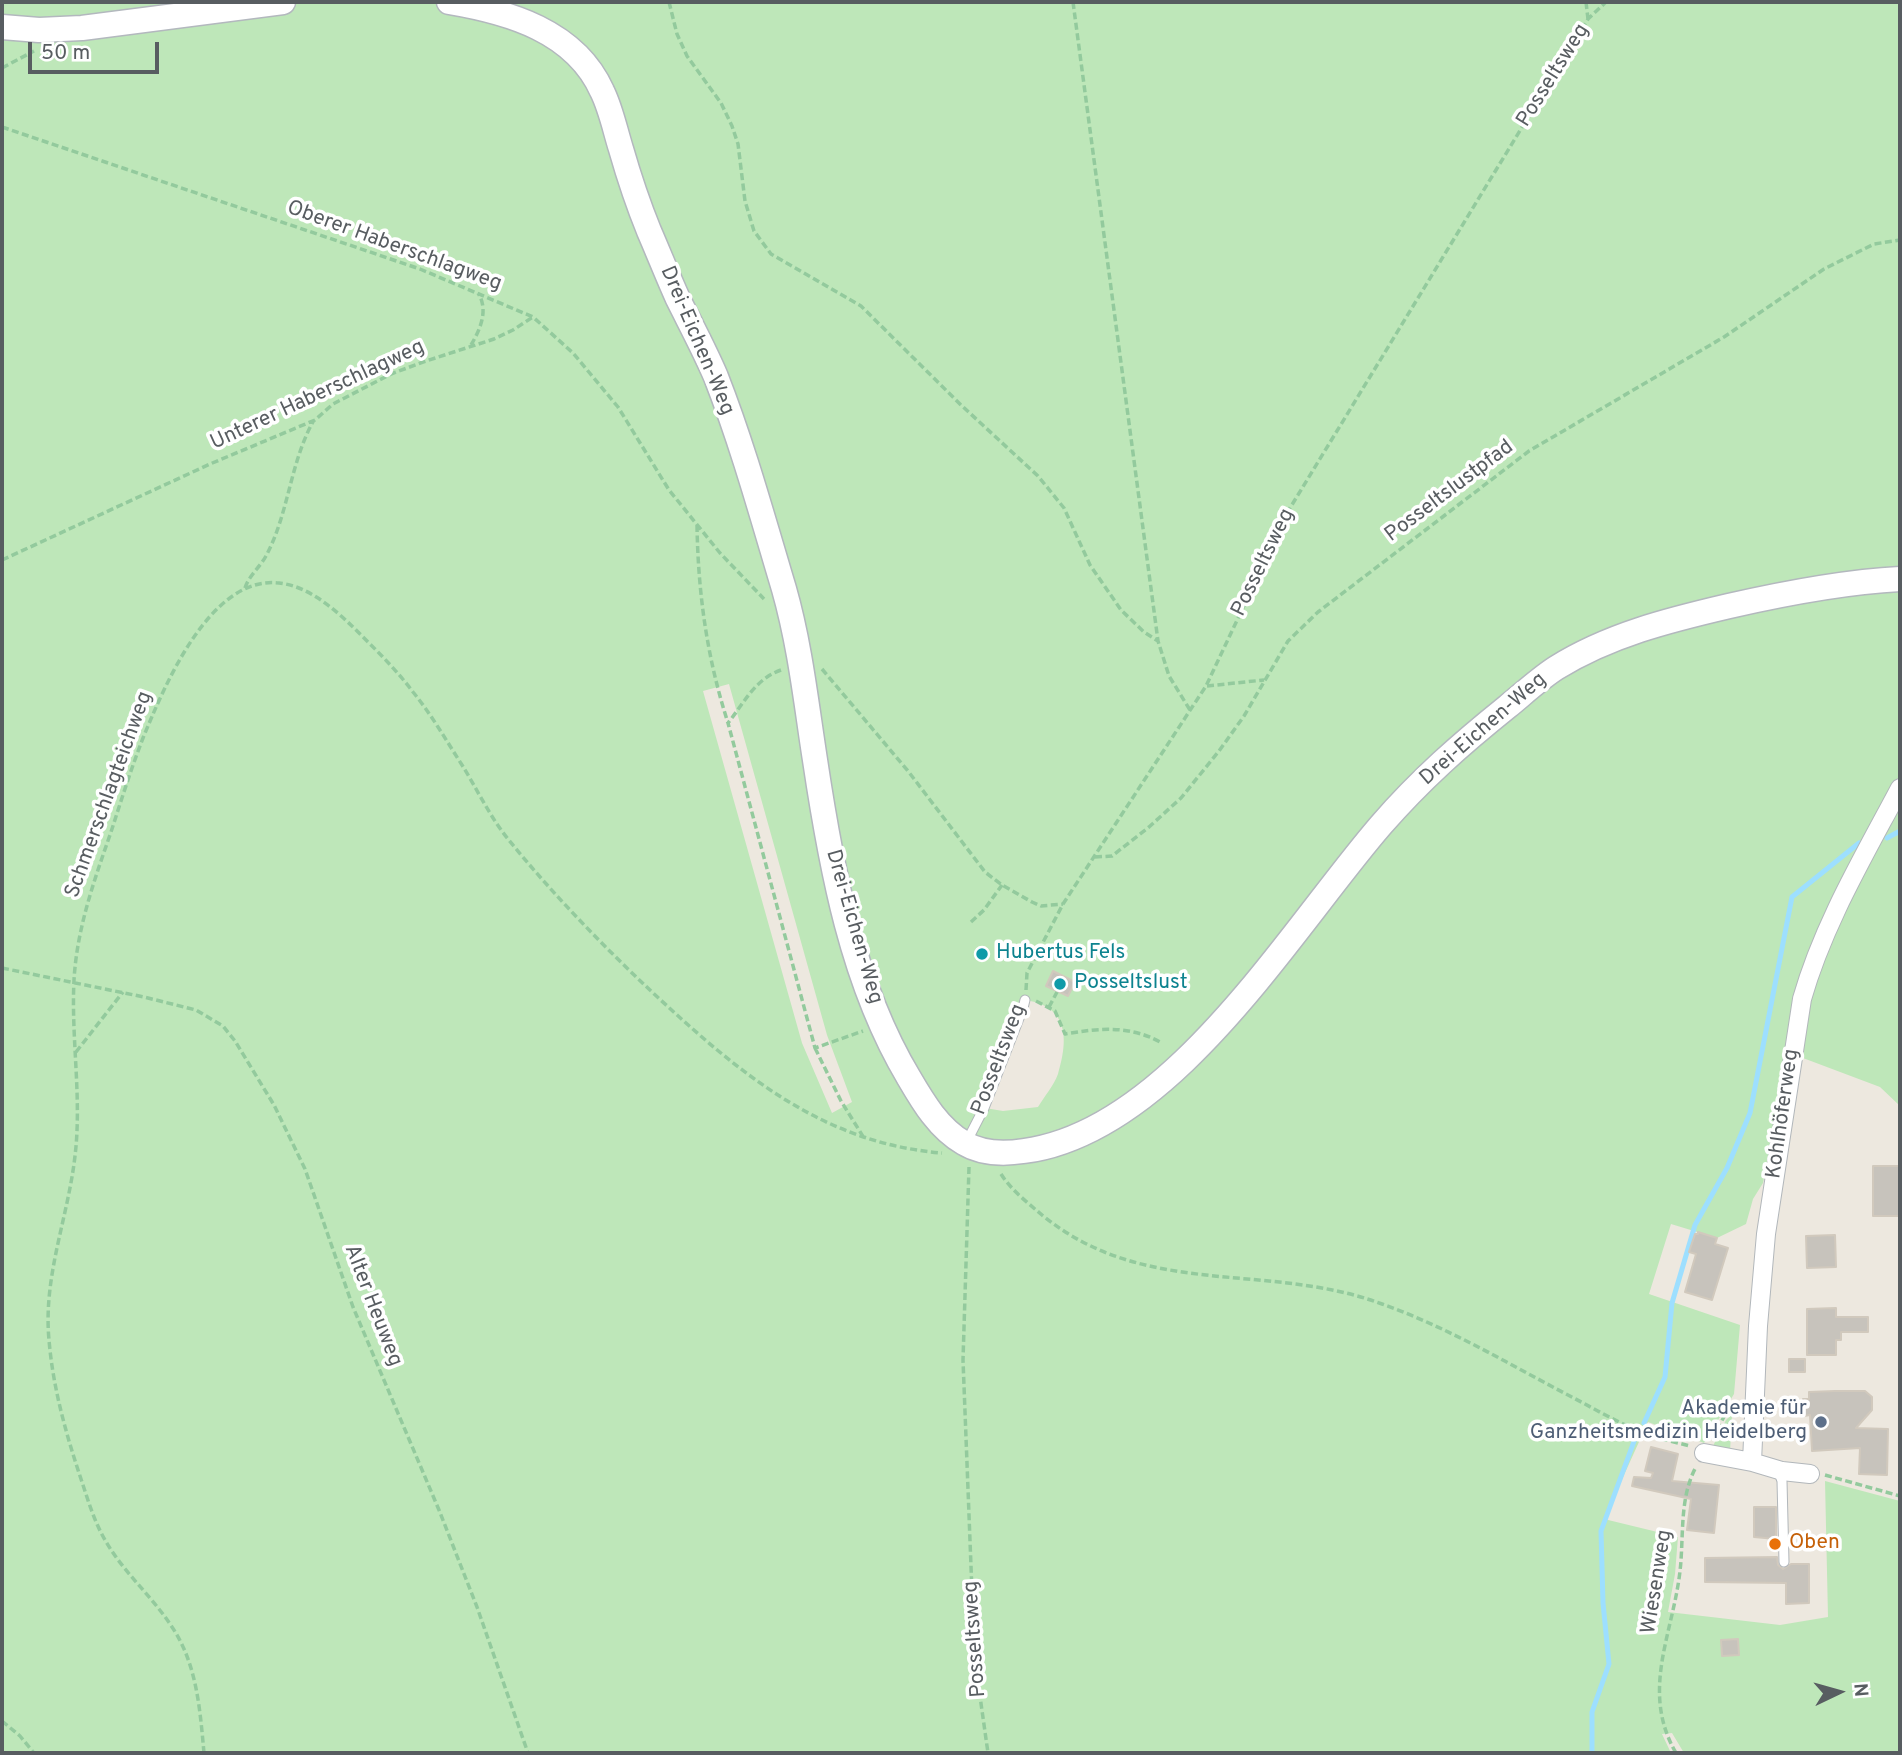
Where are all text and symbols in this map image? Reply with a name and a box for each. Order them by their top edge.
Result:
street label: Posseltsweg [1512,20,1596,132]
scale bar [32,28,163,72]
text: 50 m [41,40,90,67]
street label: Oberer Haberschlagweg [283,196,505,298]
street label: Drei-Eichen-Weg [653,263,739,419]
street label: Unterer Haberschlagweg [207,335,429,457]
street label: Posseltslustpfad [1381,435,1519,549]
street label: Posseltsweg [1227,505,1301,621]
street label: Drei-Eichen-Weg [1416,668,1552,792]
street label: Schmerschlagteichweg [61,688,159,902]
street label: Drei-Eichen-Weg [819,847,887,1007]
place label: Hubertus Fels [996,941,1125,967]
marker: Hubertus Fels [974,946,990,962]
place label: Posseltslust [1074,971,1188,997]
marker: Posseltslust [1052,976,1068,992]
street label: Posseltsweg [967,1001,1033,1119]
street label: Kohlhöferweg [1762,1048,1806,1180]
street label: Alter Heuweg [337,1242,407,1370]
place label: Akademie für Ganzheitsmedizin Heidelberg [1530,1397,1807,1447]
marker: Akademie für Ganzheitsmedizin Heidelberg [1813,1414,1829,1430]
street label: Wiesenweg [1637,1528,1679,1636]
place label: Oben [1789,1531,1840,1557]
marker: Oben [1767,1536,1783,1552]
street label: Posseltsweg [959,1580,993,1698]
north arrow [1804,1657,1874,1727]
text: N [1847,1682,1872,1698]

